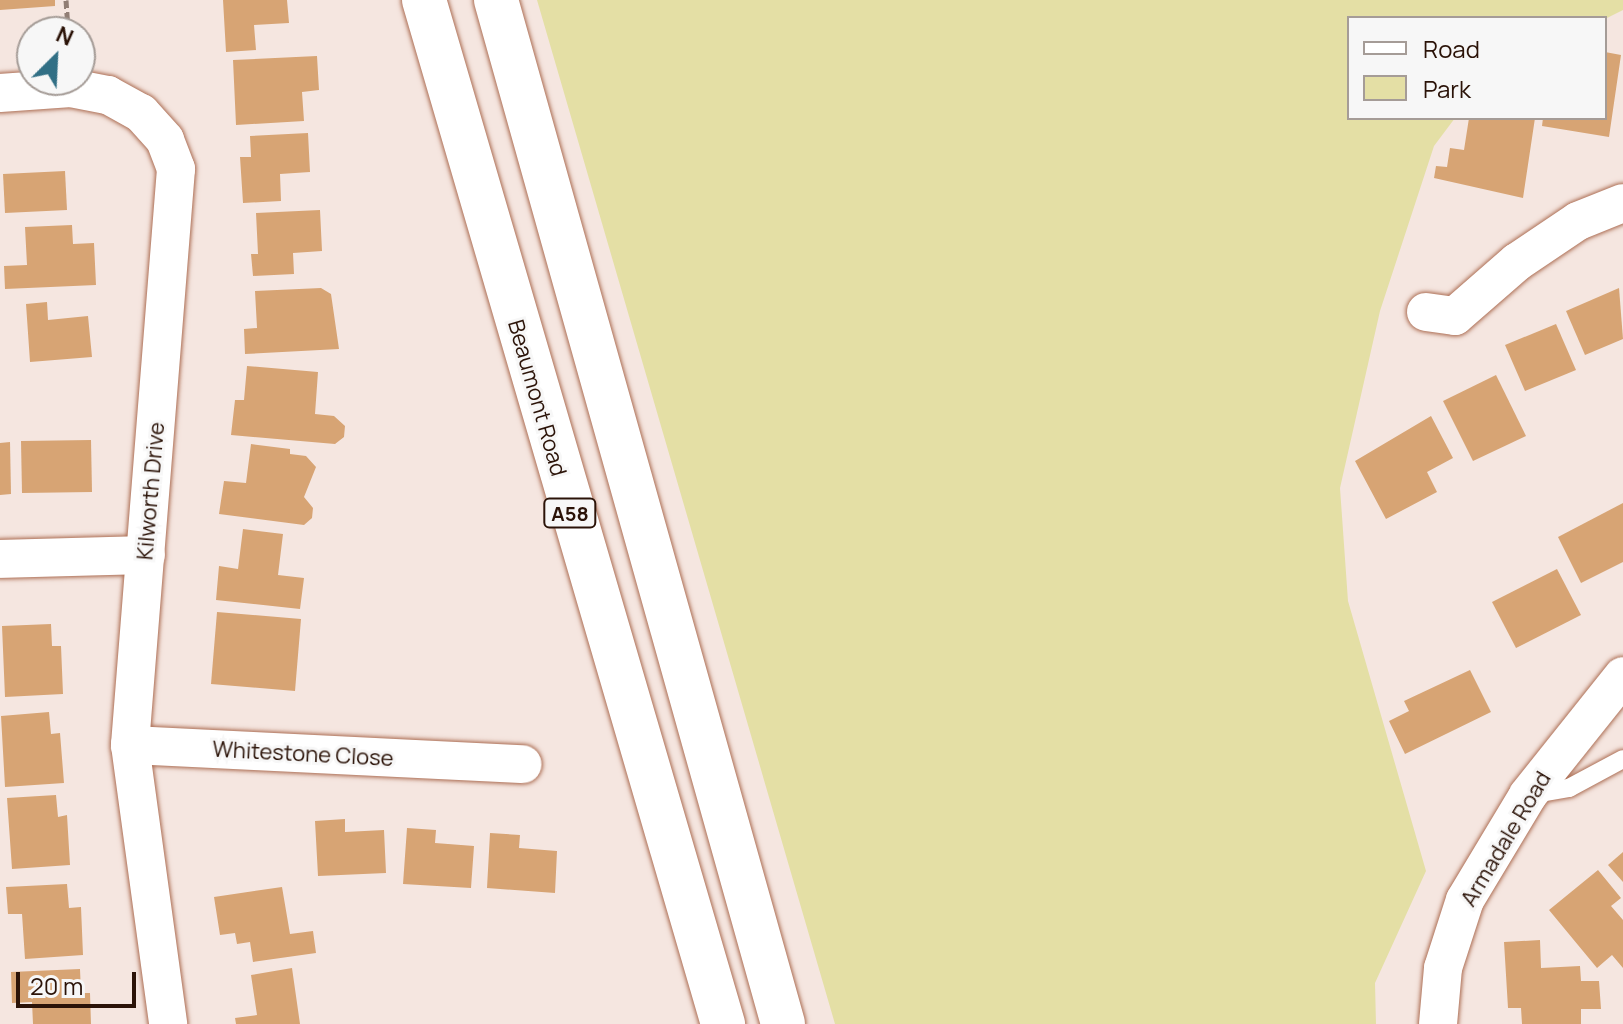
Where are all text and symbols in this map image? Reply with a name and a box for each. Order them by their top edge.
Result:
north arrow [16,16,96,96]
legend [1347,16,1607,120]
text: N [52,19,78,53]
text: Road [1423,32,1480,65]
text: Park [1423,72,1471,105]
street label: Beaumont Road [502,317,572,479]
street label: Kilworth Drive [132,421,170,561]
road number: A58 [542,497,598,529]
street label: Whitestone Close [212,736,394,772]
street label: Armadale Road [1455,767,1557,911]
scale bar [20,956,140,1006]
text: 20 m [30,969,83,1002]

